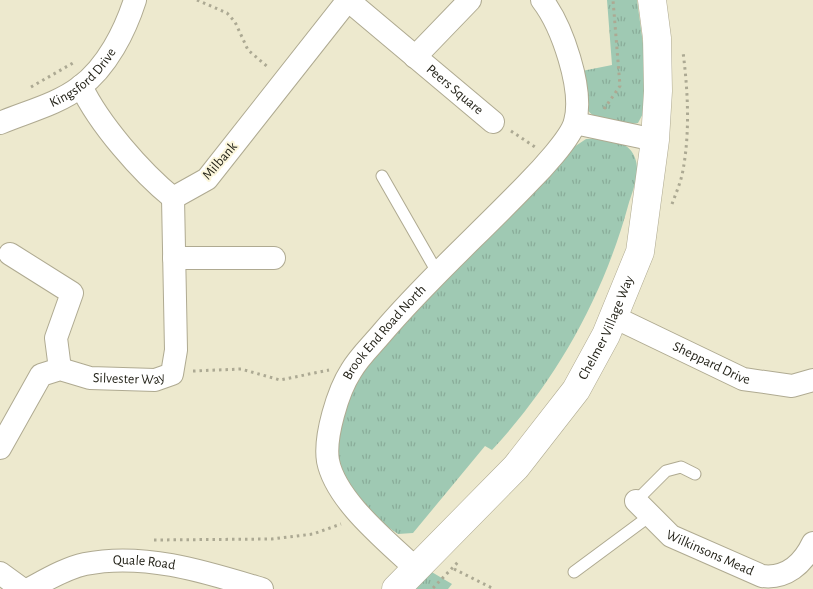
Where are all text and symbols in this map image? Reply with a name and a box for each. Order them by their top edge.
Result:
street label: Kingsford Drive [47,46,119,110]
street label: Peers Square [424,62,486,118]
street label: Milbank [200,139,240,183]
street label: Chelmer Village Way [576,274,636,382]
street label: Brook End Road North [340,282,429,382]
street label: Sheppard Drive [670,339,751,387]
street label: Silvester Way [93,370,167,387]
street label: Wilkinsons Mead [664,528,756,578]
street label: Quale Road [113,553,177,573]

